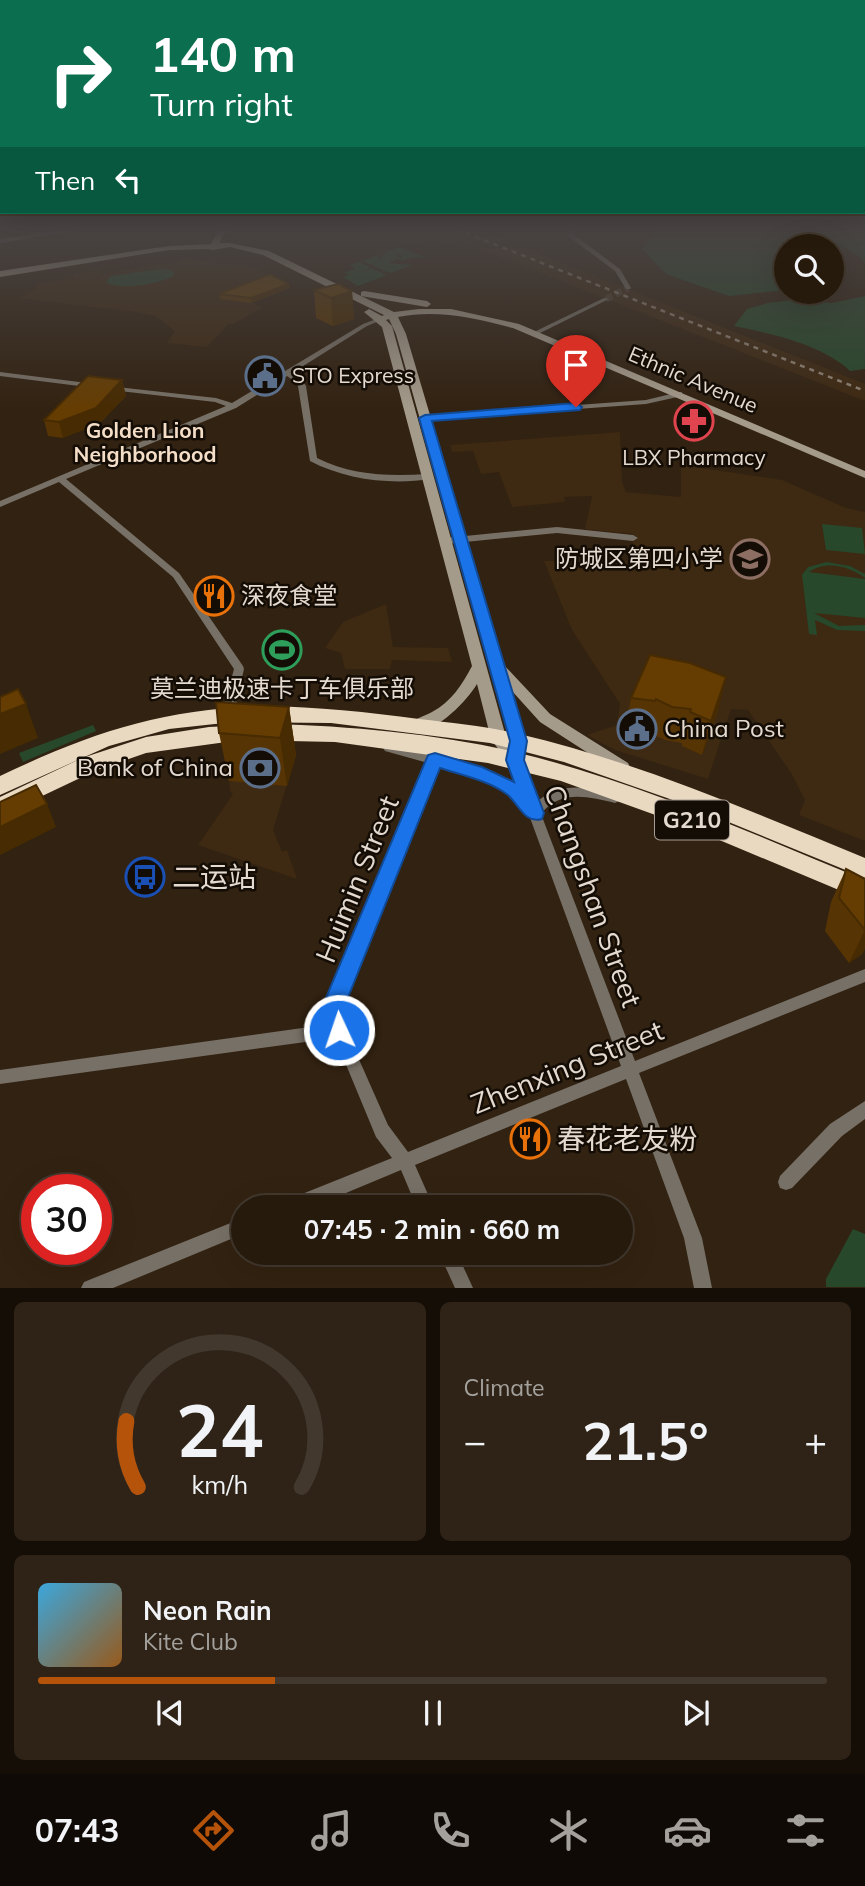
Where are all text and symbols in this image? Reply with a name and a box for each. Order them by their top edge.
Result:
text: 140 m [150,23,296,84]
icon: right [35,28,126,119]
text: Turn right [150,84,293,124]
icon: left [109,161,147,199]
text: Then [35,164,95,197]
map controls [774,234,844,304]
button: search [774,234,844,304]
pin [546,335,606,407]
street label: Ethnic Avenue [625,340,762,418]
icon: arrive [557,346,595,384]
public building icon: STO Express [244,355,286,397]
place label: STO Express [292,362,414,388]
pharmacy icon: LBX Pharmacy [673,400,715,442]
district label: Golden Lion Neighborhood [74,417,216,467]
place label: LBX Pharmacy [622,444,766,470]
school or university icon: 防城区第四小学 [729,538,771,580]
place label: 防城区第四小学 [555,543,723,573]
restaurant icon: 深夜食堂 [193,575,235,617]
place label: 深夜食堂 [241,580,337,610]
sports icon: 莫兰迪极速卡丁车俱乐部 [261,629,303,671]
place label: 莫兰迪极速卡丁车俱乐部 [150,673,414,703]
public building icon: China Post [616,708,658,750]
place label: China Post [664,713,784,743]
bank icon: Bank of China [239,747,281,789]
place label: Bank of China [77,752,233,782]
street label: Changshan Street [537,780,650,1012]
street label: Huimin Street [307,790,406,967]
road number: G210 [655,800,729,840]
bus stop icon: 二运站 [124,856,166,898]
place label: 二运站 [172,859,256,894]
position arrow [302,993,376,1067]
street label: Zhenxing Street [465,1012,668,1121]
restaurant icon: 春花老友粉 [509,1118,551,1160]
place label: 春花老友粉 [557,1121,697,1156]
speed limit sign: 30 [21,1174,112,1265]
text: 07:45 · 2 min · 660 m [304,1213,560,1246]
text: Climate [464,1373,545,1402]
text: 24 [176,1385,263,1476]
text: 21.5° [582,1408,708,1473]
text: − [464,1417,486,1465]
text: + [804,1417,827,1465]
text: km/h [191,1469,248,1500]
text: Neon Rain [143,1594,272,1627]
text: Kite Club [143,1627,238,1656]
icon: previous [151,1694,189,1732]
icon: pause [414,1694,452,1732]
icon: next [677,1694,715,1732]
icon: directions [189,1806,238,1855]
icon: music [307,1806,356,1855]
icon: phone [426,1806,475,1855]
icon: climate [544,1806,593,1855]
icon: car [663,1806,712,1855]
icon: filters [781,1806,830,1855]
text: 07:43 [35,1810,119,1850]

